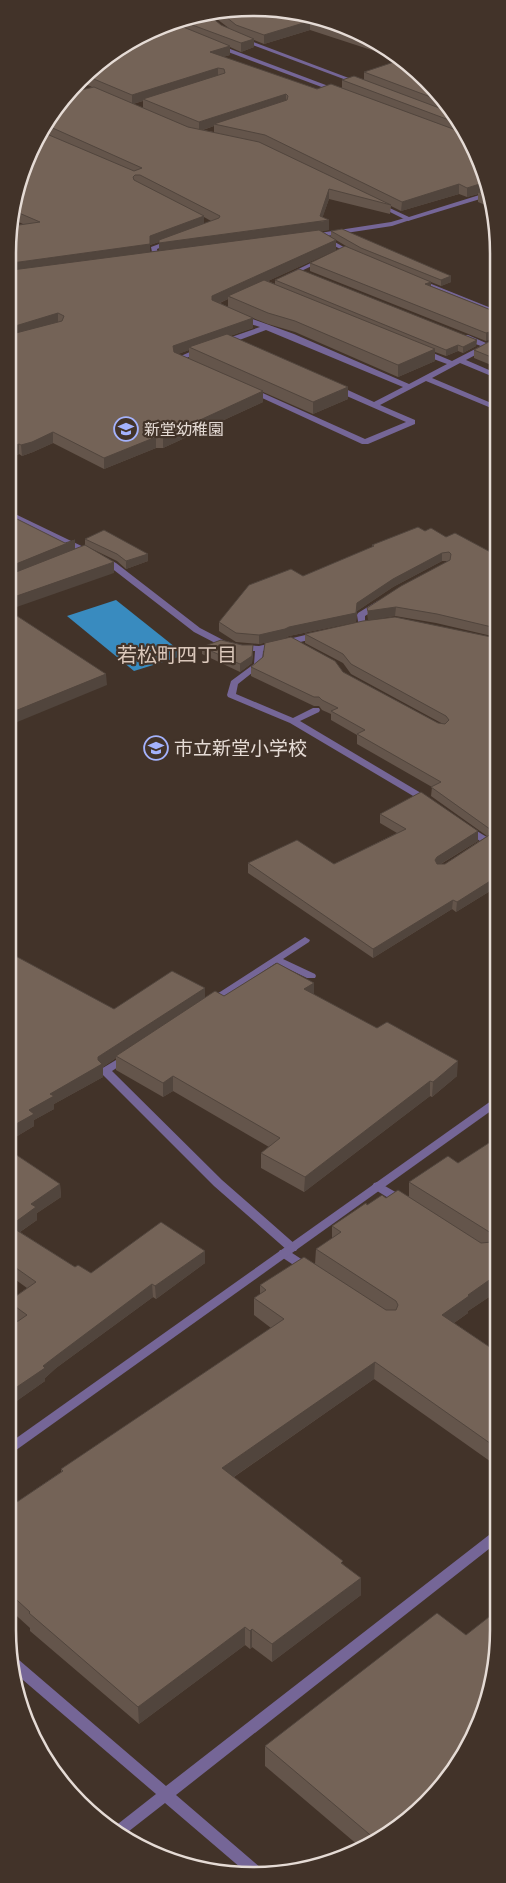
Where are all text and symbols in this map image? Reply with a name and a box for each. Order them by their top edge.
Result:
school or university icon: 新堂幼稚園 [113,416,139,442]
place label: 新堂幼稚園 [144,420,224,439]
district label: 若松町四丁目 [117,643,237,667]
school or university icon: 市立新堂小学校 [143,735,169,761]
place label: 市立新堂小学校 [174,737,307,760]

